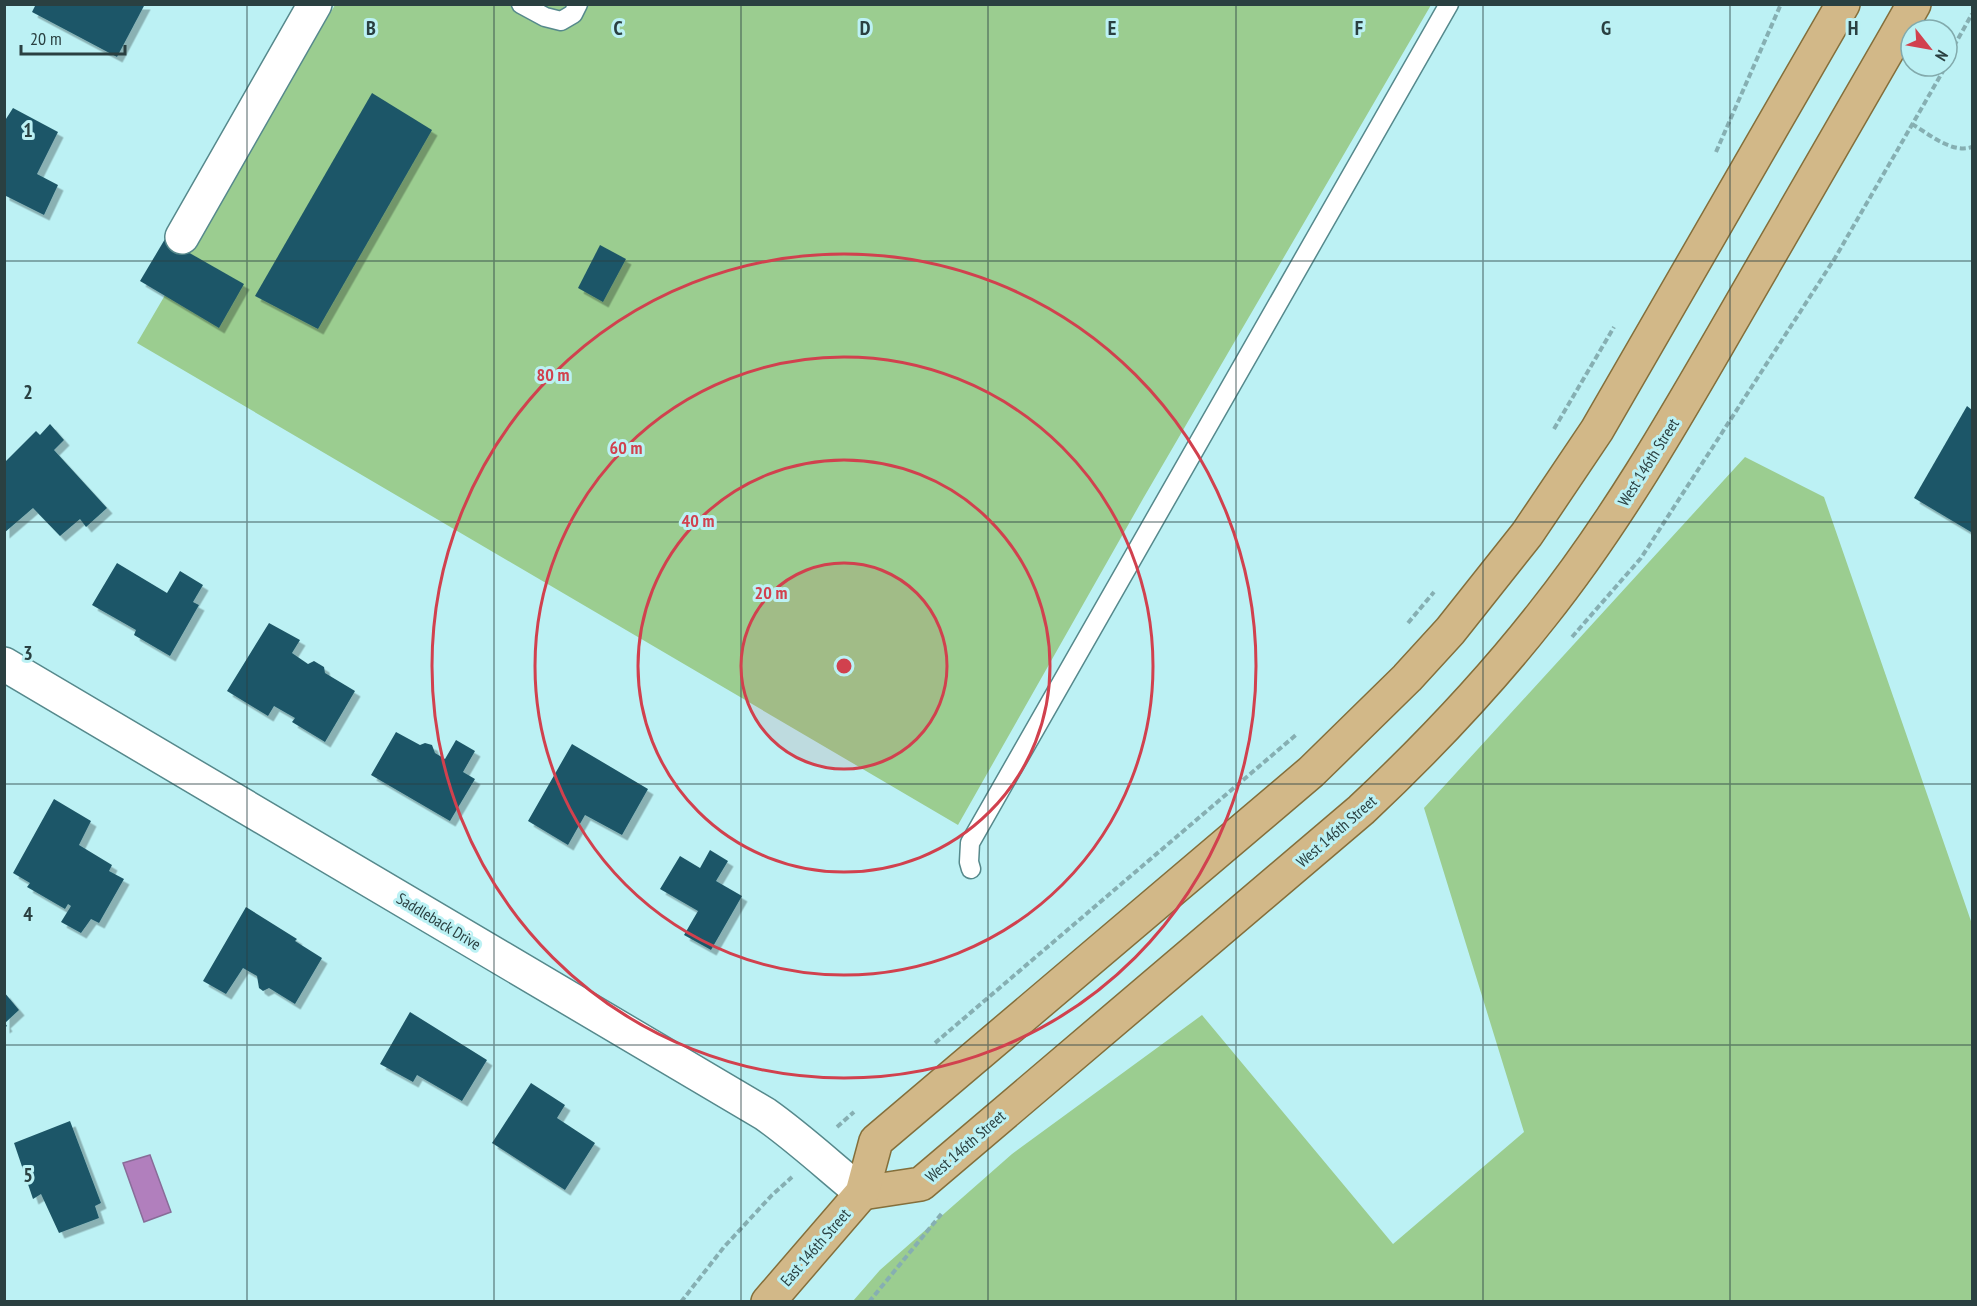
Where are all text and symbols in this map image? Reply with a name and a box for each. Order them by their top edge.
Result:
text: B [366,15,376,41]
text: C [613,15,623,41]
text: D [860,15,871,41]
text: E [1108,15,1116,41]
text: F [1355,15,1363,41]
text: G [1601,15,1611,41]
text: H [1848,15,1858,41]
scale bar [21,18,124,56]
north arrow [1899,18,1959,78]
text: 20 m [30,27,62,50]
text: N [1931,47,1953,65]
text: 1 [23,117,33,143]
text: 80 m [537,363,569,386]
text: 2 [23,379,33,405]
street label: West 146th Street [1613,414,1683,510]
text: 60 m [610,436,642,459]
text: 40 m [682,509,714,532]
text: 20 m [755,581,787,604]
text: 3 [23,640,33,666]
centre of rings [834,656,854,676]
street label: West 146th Street [1292,790,1381,871]
street label: Saddleback Drive [393,888,485,954]
text: 4 [23,901,33,927]
street label: West 146th Street [921,1105,1010,1186]
text: 5 [23,1162,33,1188]
street label: East 146th Street [776,1204,854,1290]

